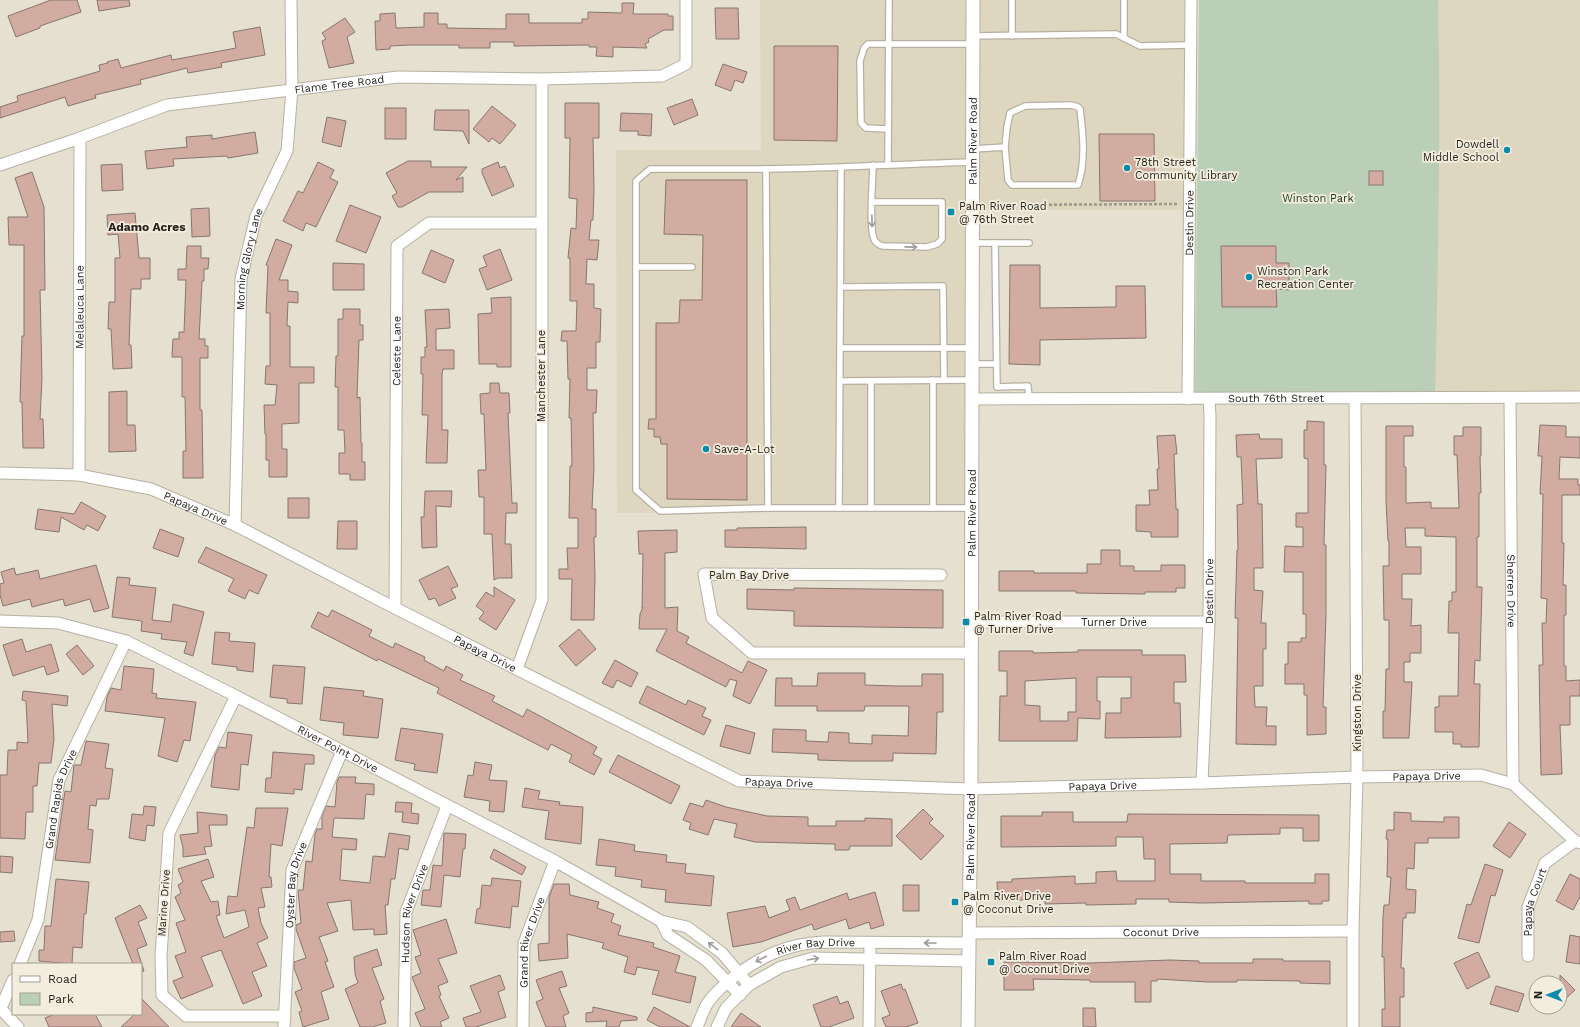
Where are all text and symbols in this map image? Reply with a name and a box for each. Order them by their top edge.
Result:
street label: Flame Tree Road [294,72,385,96]
street label: Palm River Road [966,97,979,185]
place label: Dowdell Middle School [1423,138,1500,164]
marker: Dowdell Middle School [1502,145,1512,155]
place label: 78th Street Community Library [1135,156,1238,182]
marker: 78th Street Community Library [1122,163,1132,173]
street label: Destin Drive [1183,190,1196,256]
park label: Winston Park [1282,192,1354,205]
place label: Palm River Road @ 76th Street [959,200,1047,226]
street label: Morning Glory Lane [234,206,265,310]
marker: Palm River Road @ 76th Street [946,207,956,217]
one-way arrow [868,214,876,227]
district label: Adamo Acres [108,220,186,234]
one-way arrow [904,243,917,251]
street label: Melaleuca Lane [73,265,86,349]
place label: Winston Park Recreation Center [1257,265,1355,291]
marker: Winston Park Recreation Center [1244,272,1254,282]
street label: Celeste Lane [390,316,403,386]
street label: Manchester Lane [535,330,548,422]
street label: South 76th Street [1228,391,1325,405]
place label: Save-A-Lot [714,443,775,456]
marker: Save-A-Lot [701,444,711,454]
street label: Palm River Road [965,469,978,557]
street label: Papaya Drive [162,489,230,528]
street label: Sherren Drive [1505,554,1518,628]
street label: Destin Drive [1202,558,1216,624]
street label: Palm Bay Drive [709,569,789,582]
place label: Palm River Road @ Turner Drive [974,610,1062,636]
street label: Turner Drive [1081,616,1147,629]
marker: Palm River Road @ Turner Drive [961,617,971,627]
street label: Papaya Drive [452,632,519,675]
street label: Kingston Drive [1351,674,1364,752]
street label: River Point Drive [295,722,380,775]
street label: Grand Rapids Drive [42,747,79,850]
street label: Papaya Drive [1392,769,1461,783]
street label: Papaya Drive [744,775,813,790]
street label: Papaya Drive [1068,778,1137,793]
street label: Palm River Road [963,793,977,881]
street label: Oyster Bay Drive [283,840,310,929]
street label: Hudson River Drive [399,862,431,963]
street label: Papaya Court [1522,866,1549,936]
street label: Marine Drive [155,869,173,937]
place label: Palm River Drive @ Coconut Drive [963,890,1054,916]
street label: Grand River Drive [517,895,547,988]
marker: Palm River Drive @ Coconut Drive [950,897,960,907]
street label: Coconut Drive [1123,925,1199,939]
street label: River Bay Drive [774,935,855,958]
one-way arrow [924,939,937,947]
one-way arrow [708,942,719,951]
place label: Palm River Road @ Coconut Drive [999,950,1090,976]
one-way arrow [806,955,819,963]
one-way arrow [755,956,767,963]
marker: Palm River Road @ Coconut Drive [986,957,996,967]
legend [12,963,142,1015]
text: Road [48,972,77,986]
north arrow [1528,975,1568,1015]
text: N [1532,991,1545,999]
text: Park [48,992,74,1006]

